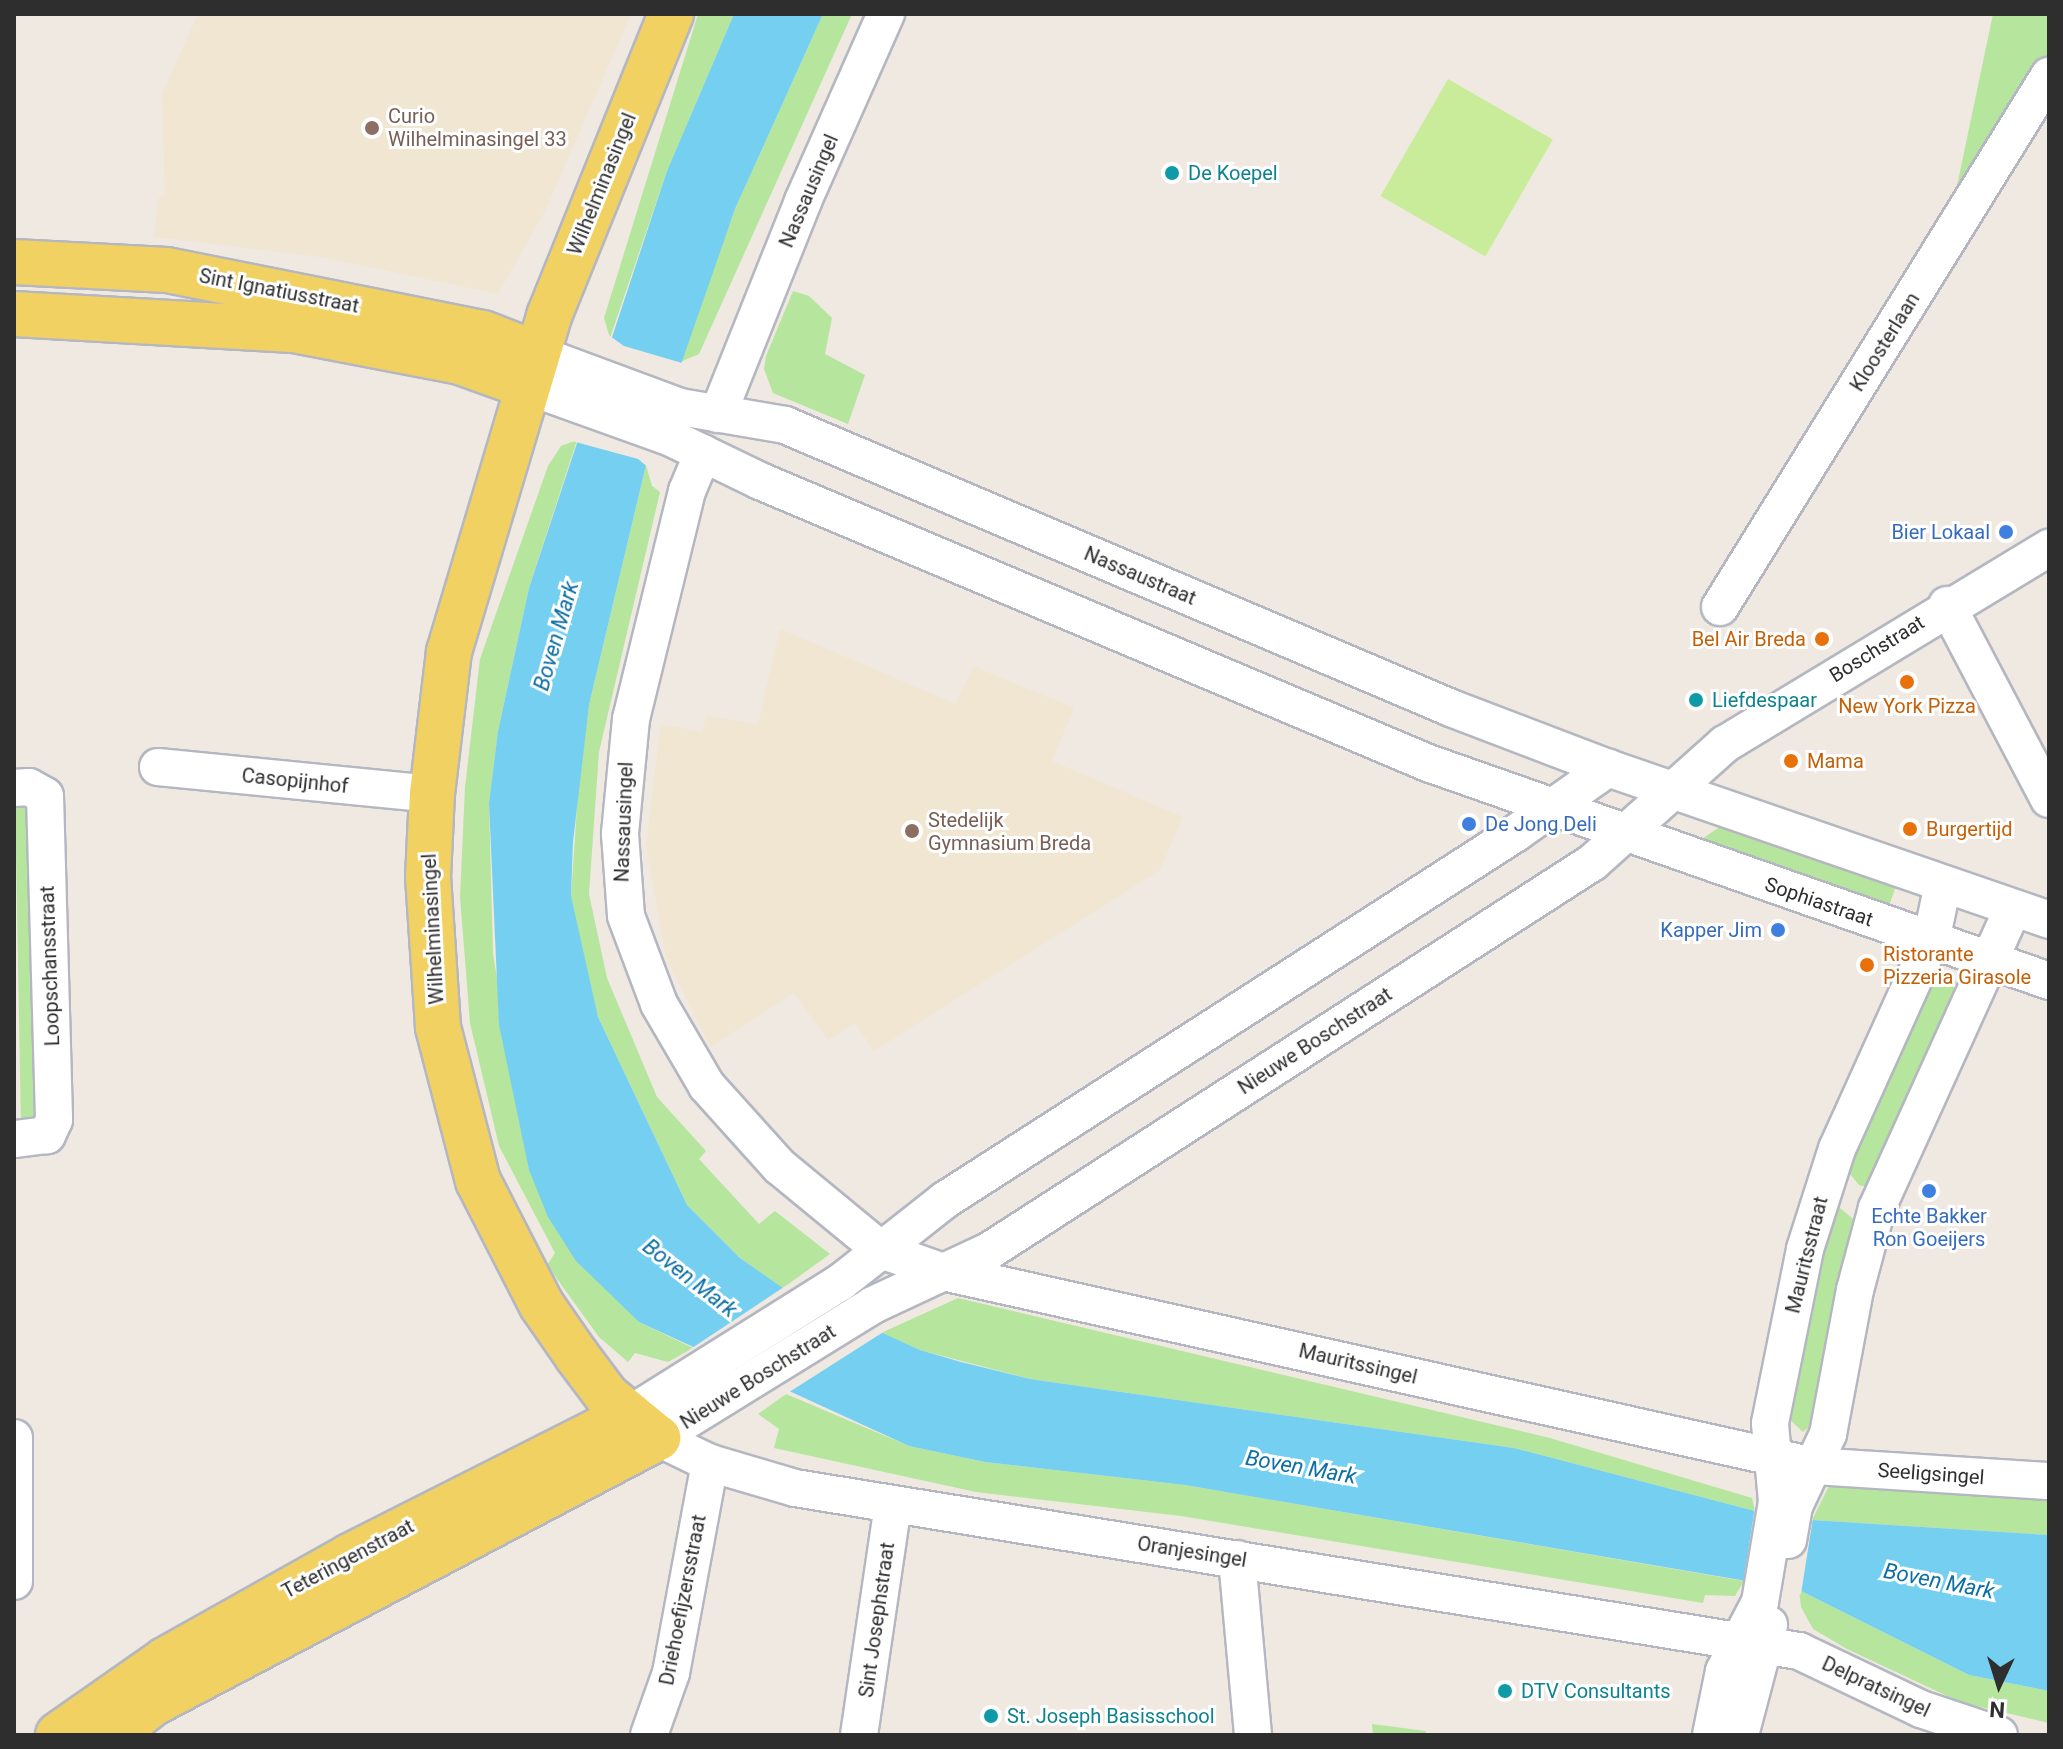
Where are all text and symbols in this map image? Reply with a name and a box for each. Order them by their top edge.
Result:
place label: Curio Wilhelminasingel 33 [388,104,567,151]
street label: Wilhelminasingel [563,109,641,259]
marker: Curio Wilhelminasingel 33 [363,119,381,137]
street label: Nassausingel [774,131,844,251]
place label: De Koepel [1188,161,1278,185]
marker: De Koepel [1163,164,1181,182]
street label: Sint Ignatiusstraat [197,264,361,318]
street label: Kloosterlaan [1845,288,1925,396]
place label: Bier Lokaal [1891,520,1990,544]
marker: Bier Lokaal [1997,523,2015,541]
street label: Nassaustraat [1080,542,1200,610]
water label: Boven Mark [528,578,584,694]
street label: Boschstraat [1825,610,1929,688]
place label: Bel Air Breda [1692,627,1806,651]
marker: Bel Air Breda [1813,630,1831,648]
marker: New York Pizza [1898,673,1916,691]
place label: Liefdespaar [1712,688,1817,712]
marker: Liefdespaar [1687,691,1705,709]
place label: New York Pizza [1838,694,1976,718]
place label: Mama [1807,749,1864,773]
marker: Mama [1782,752,1800,770]
street label: Nassausingel [610,761,638,883]
street label: Casopijnhof [241,763,349,799]
place label: Stedelijk Gymnasium Breda [928,808,1091,855]
place label: De Jong Deli [1485,812,1597,836]
marker: De Jong Deli [1460,815,1478,833]
place label: Burgertijd [1926,817,2013,841]
marker: Burgertijd [1901,820,1919,838]
marker: Stedelijk Gymnasium Breda [903,822,921,840]
street label: Wilhelminasingel [417,853,449,1005]
street label: Sophiastraat [1762,872,1876,932]
street label: Loopschansstraat [35,885,65,1047]
place label: Kapper Jim [1660,918,1762,942]
marker: Kapper Jim [1769,921,1787,939]
place label: Ristorante Pizzeria Girasole [1883,942,2031,989]
marker: Ristorante Pizzeria Girasole [1858,956,1876,974]
street label: Nieuwe Boschstraat [1234,982,1396,1100]
marker: Echte Bakker Ron Goeijers [1920,1182,1938,1200]
street label: Mauritsstraat [1781,1194,1833,1316]
place label: Echte Bakker Ron Goeijers [1871,1204,1987,1251]
water label: Boven Mark [638,1233,742,1323]
street label: Nieuwe Boschstraat [676,1320,840,1434]
street label: Mauritssingel [1296,1339,1420,1389]
water label: Boven Mark [1243,1444,1359,1490]
street label: Seeligsingel [1877,1458,1985,1490]
street label: Driehoefijzersstraat [655,1513,711,1687]
street label: Teteringenstraat [278,1514,418,1604]
street label: Oranjesingel [1136,1532,1248,1572]
street label: Sint Josephstraat [854,1541,900,1699]
water label: Boven Mark [1881,1557,1997,1605]
north arrow [1959,1645,2039,1725]
street label: Delpratsingel [1818,1651,1934,1723]
place label: DTV Consultants [1521,1679,1671,1703]
marker: DTV Consultants [1496,1682,1514,1700]
text: N [1989,1696,2006,1722]
place label: St. Joseph Basisschool [1007,1704,1215,1728]
marker: St. Joseph Basisschool [982,1707,1000,1725]

